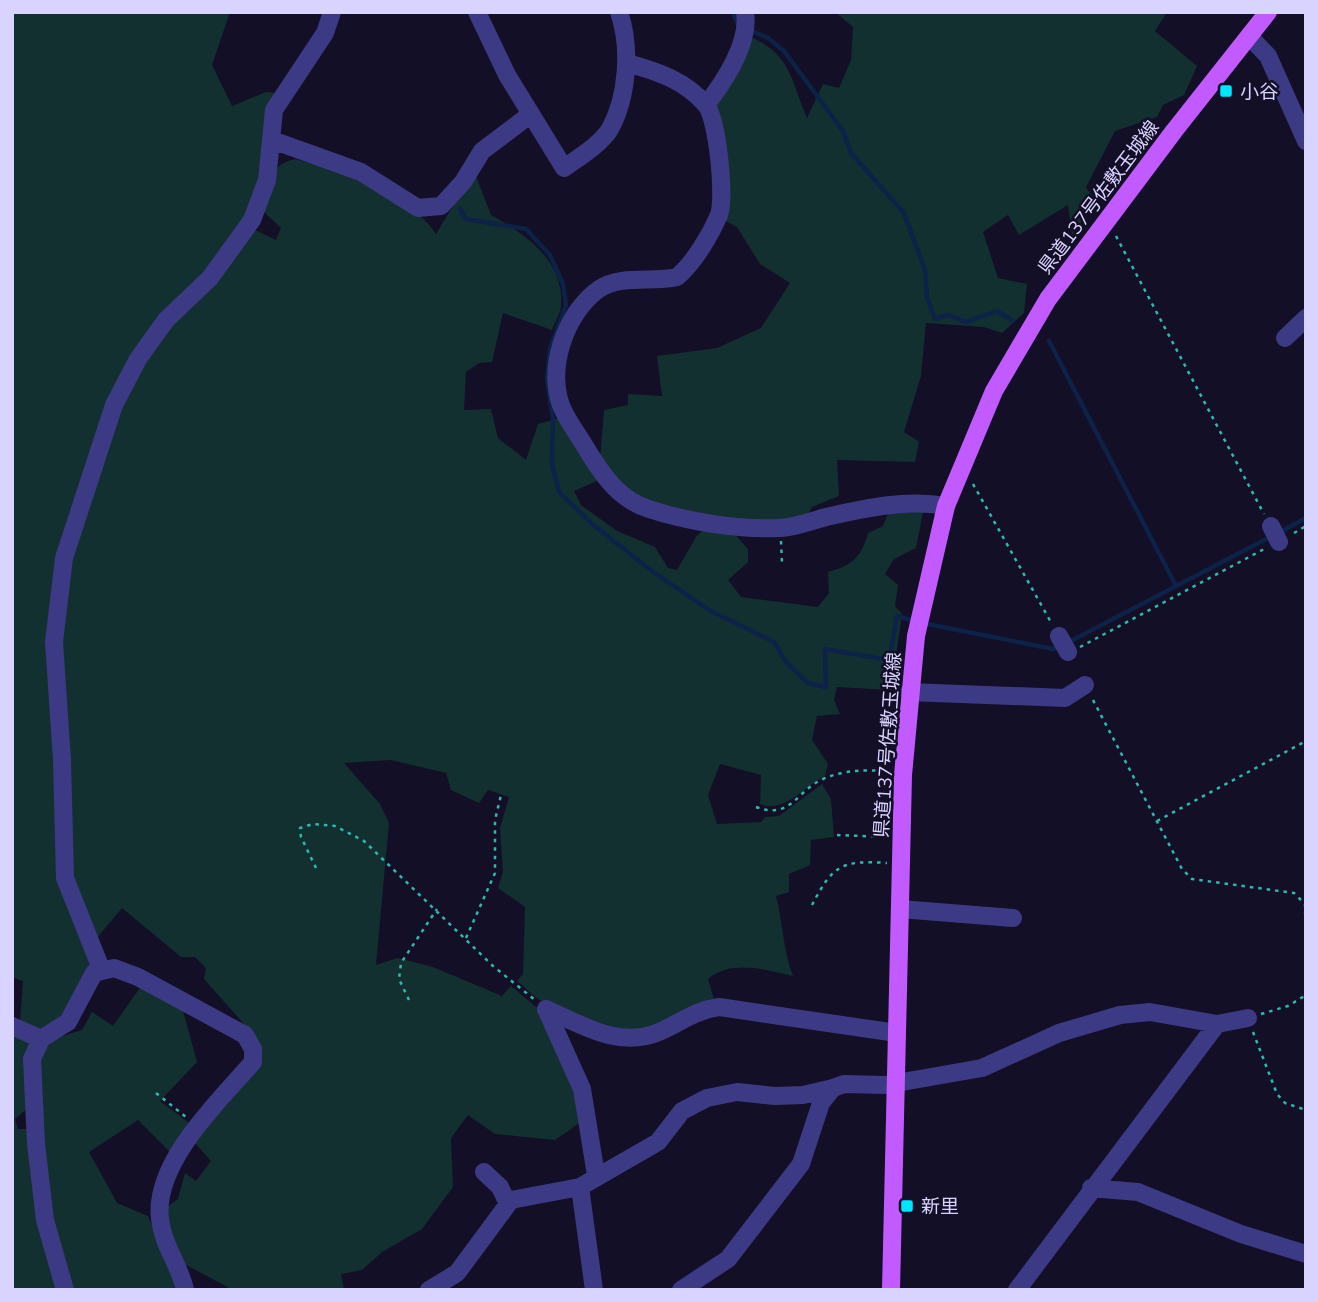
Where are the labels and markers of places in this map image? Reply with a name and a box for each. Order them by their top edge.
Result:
place label: 小谷 [1240,79,1278,103]
marker: 小谷 [1218,83,1234,99]
place label: 新里 [921,1194,959,1218]
marker: 新里 [899,1198,915,1214]

